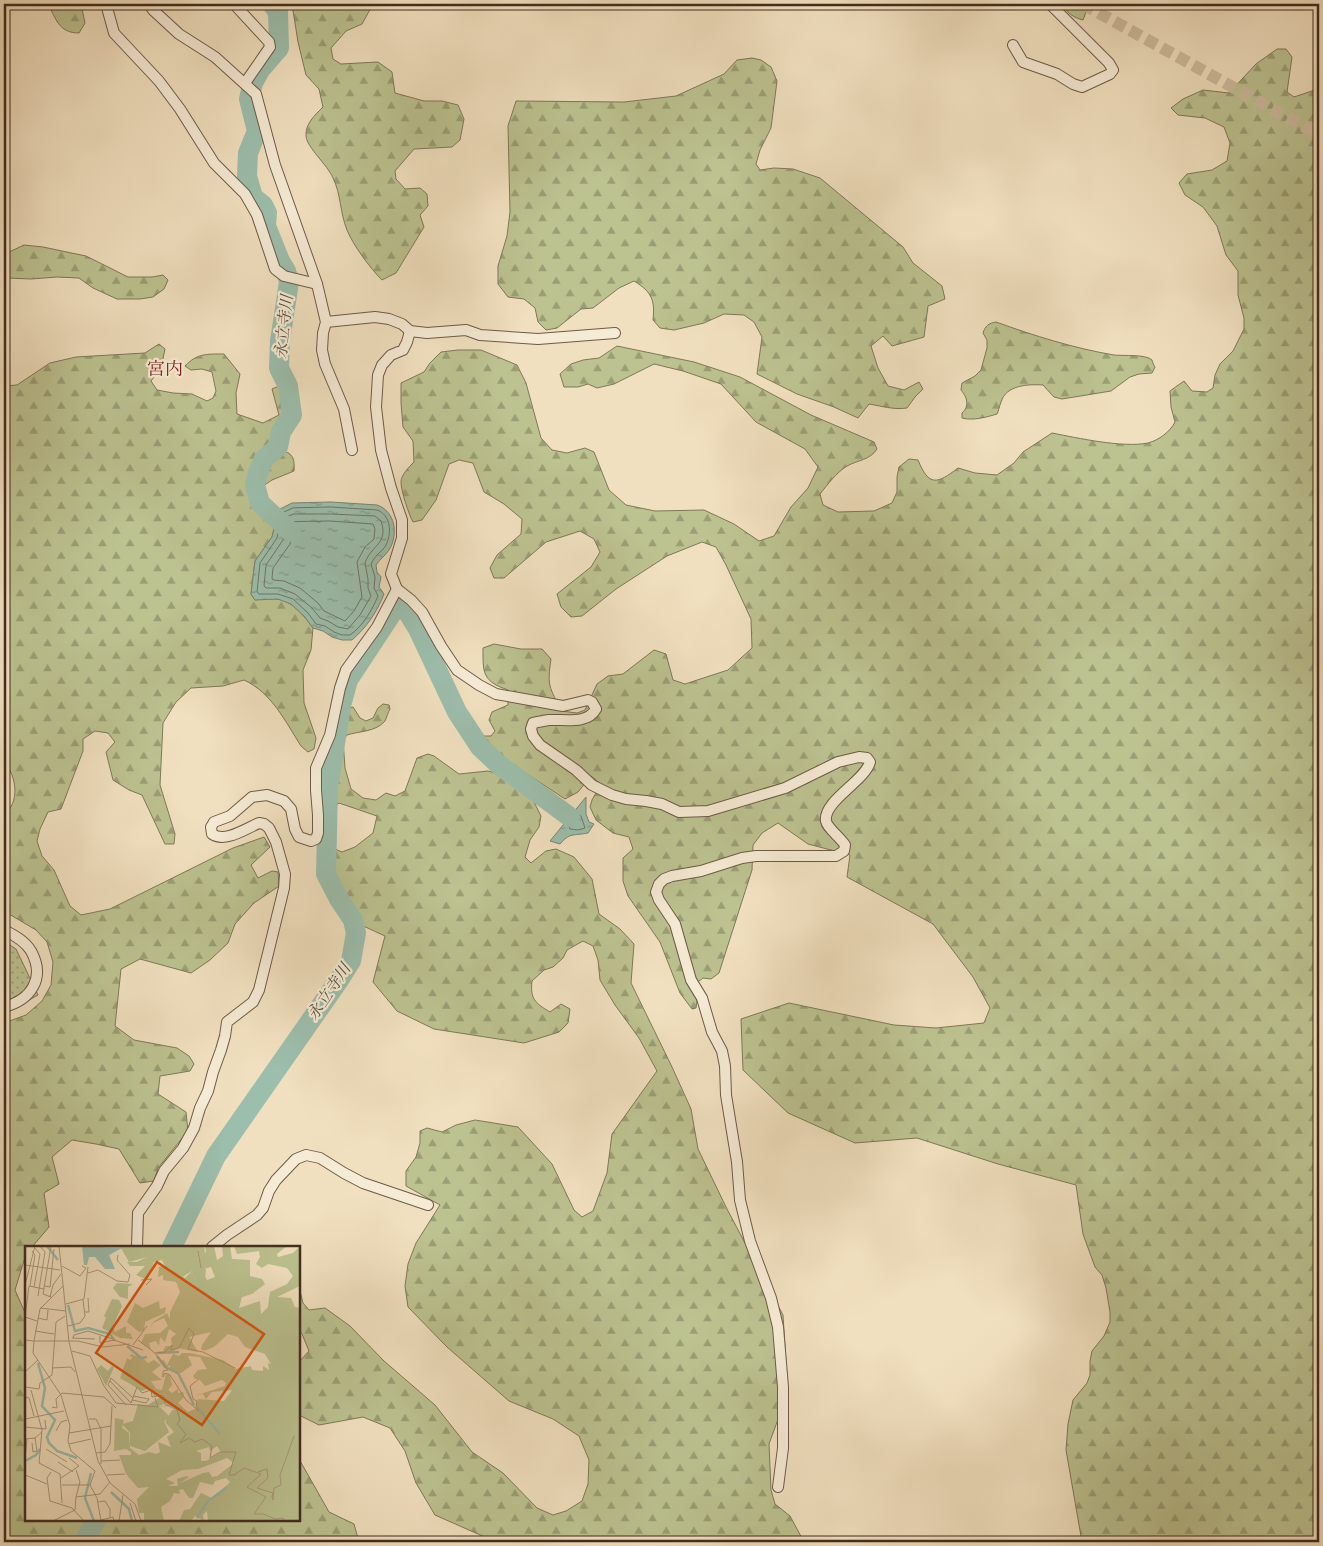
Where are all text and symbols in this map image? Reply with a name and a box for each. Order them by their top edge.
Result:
water label: 永立寺川 [271,292,297,360]
district label: 宮内 [147,358,183,381]
water label: 永立寺川 [303,958,356,1024]
inset map [25,1246,300,1521]

